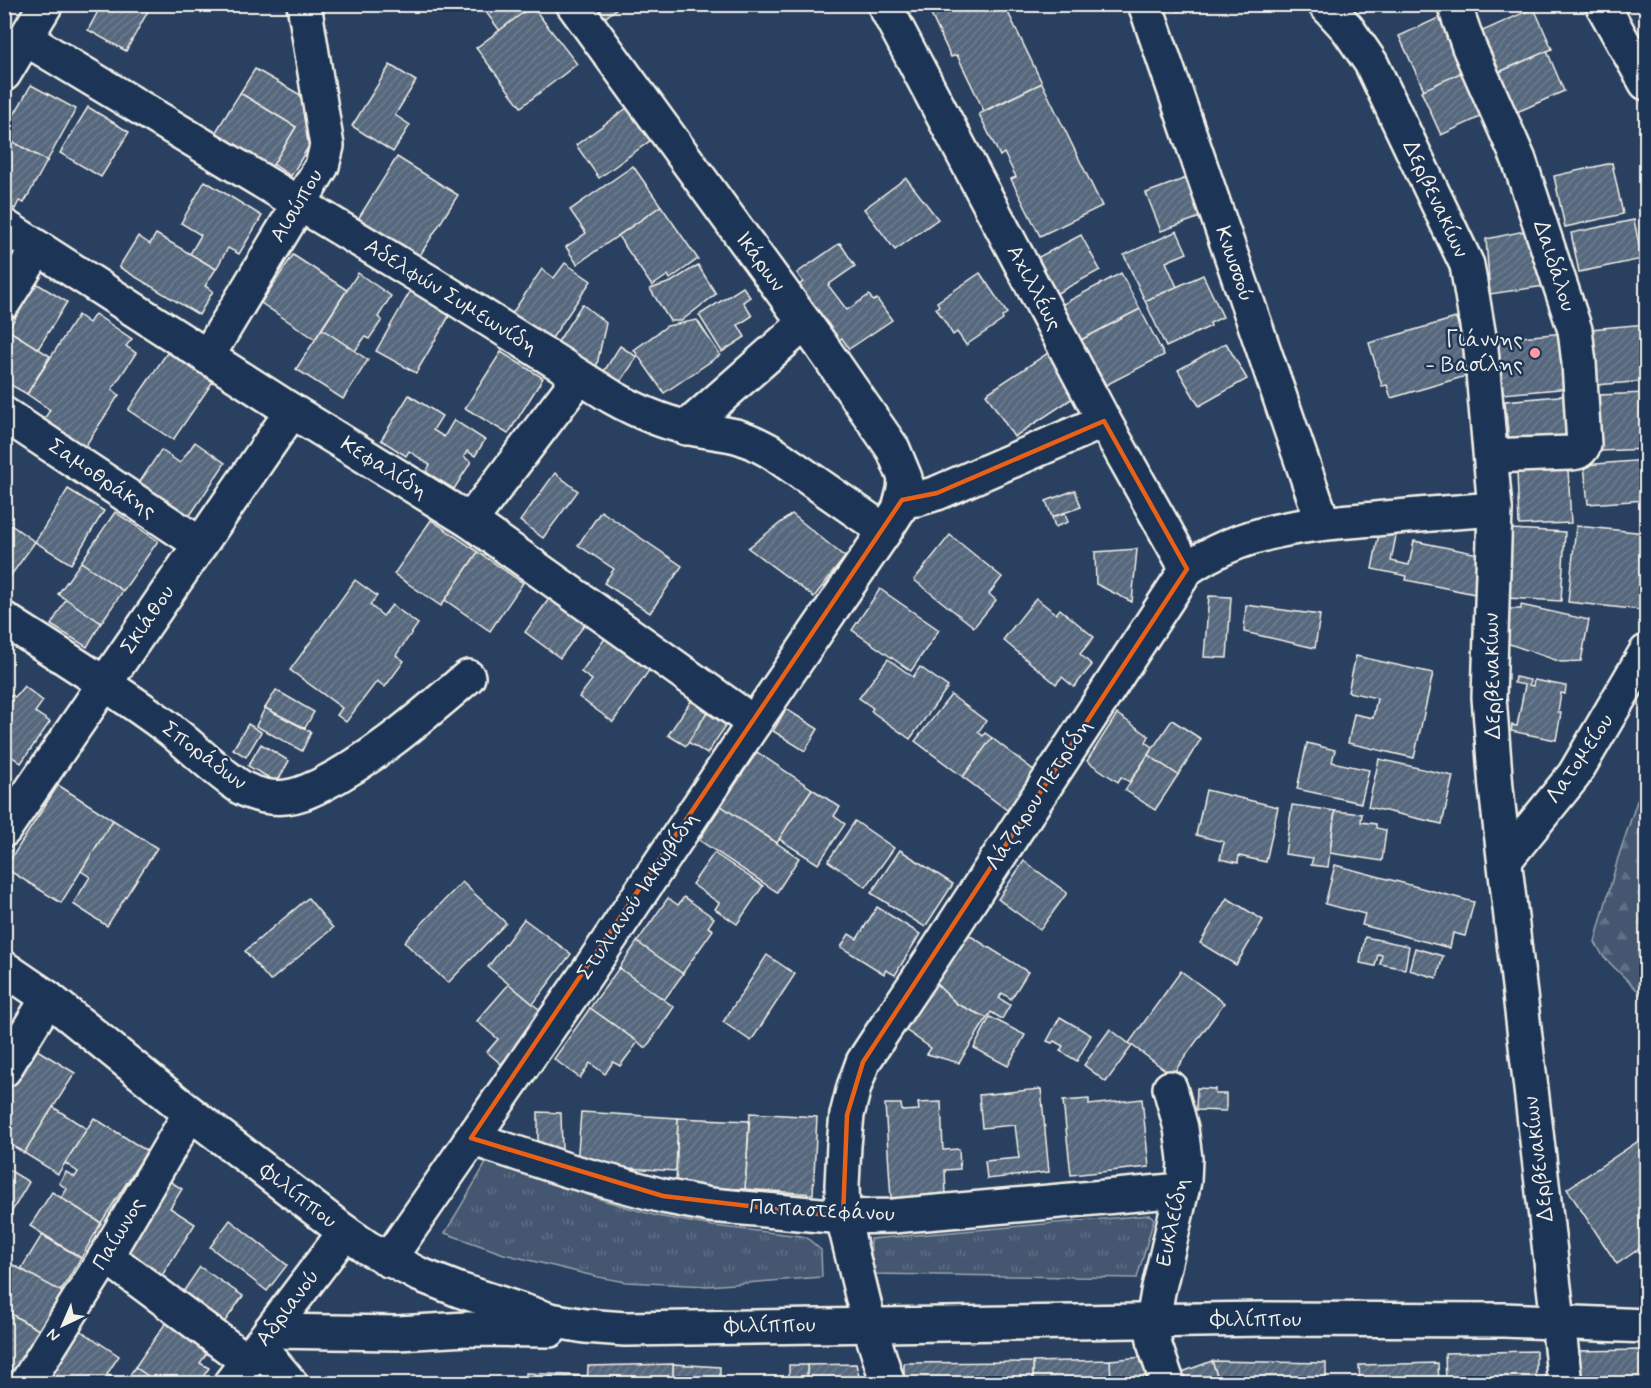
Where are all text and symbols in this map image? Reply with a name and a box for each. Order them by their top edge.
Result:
street label: Δερβενακίων [1396,136,1475,263]
street label: Αισώπου [264,164,330,248]
street label: Δαιδάλου [1526,217,1582,315]
street label: Κνωσσού [1208,222,1260,306]
street label: Ικάρων [729,226,792,298]
street label: Αδελφών Συμεωνίδη [359,232,543,362]
street label: Αχιλλέως [1000,240,1069,336]
place label: Γιάννης - Βασίλης [1425,326,1523,379]
marker: Γιάννης - Βασίλης [1528,346,1542,360]
street label: Κεφαλίδη [335,430,433,506]
street label: Σαμοθράκης [42,433,162,525]
street label: Σκιάθου [115,580,181,660]
street label: Δερβενακίων [1478,612,1508,740]
street label: Λατομείου [1540,709,1620,809]
street label: Λάζαρου Πετρίδη [980,714,1098,876]
street label: Σποράδων [156,715,252,797]
street label: Στυλιανού Ιακωβίδη [571,806,705,986]
street label: Δερβενακίων [1517,1094,1561,1224]
street label: Φιλίππου [253,1156,343,1235]
street label: Ευκλείδη [1150,1175,1196,1269]
street label: Παίωνος [86,1192,152,1276]
street label: Παπαστεφάνου [749,1193,896,1229]
street label: Αδριανού [250,1264,326,1352]
north arrow [33,1295,93,1355]
street label: Φιλίππου [1209,1306,1302,1334]
street label: Φιλίππου [723,1311,816,1341]
text: N [42,1323,65,1346]

